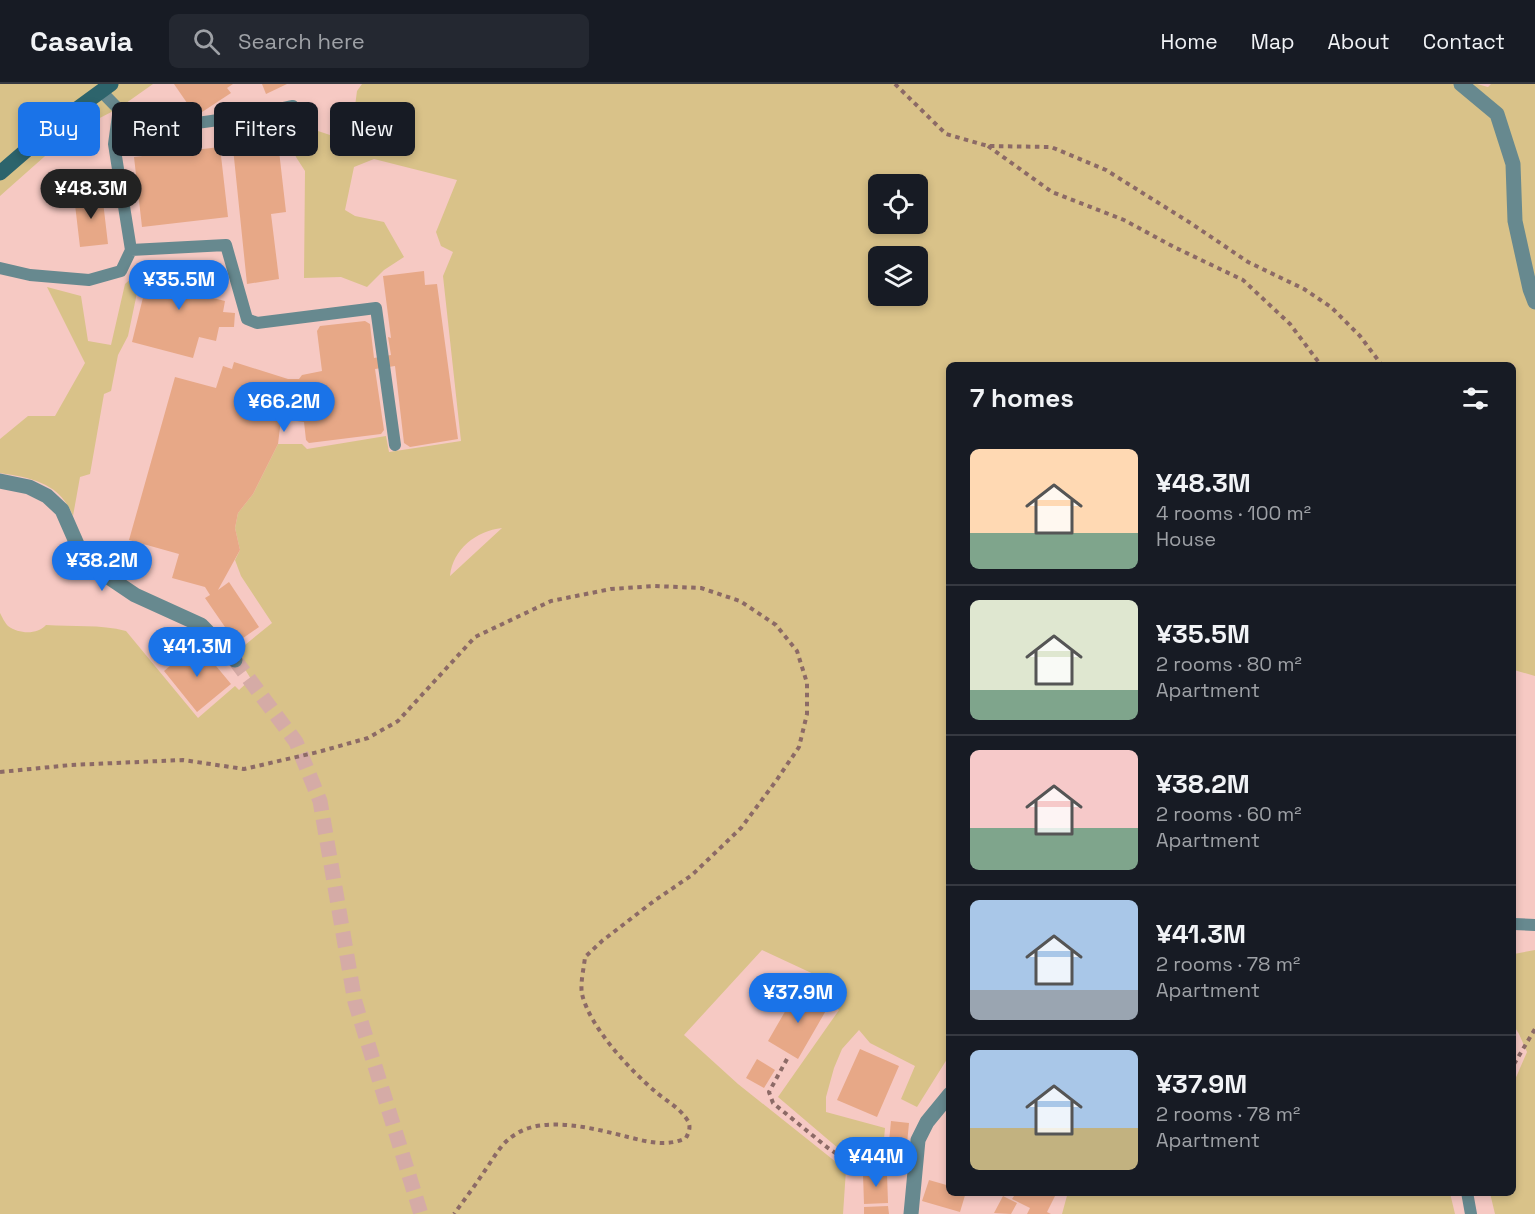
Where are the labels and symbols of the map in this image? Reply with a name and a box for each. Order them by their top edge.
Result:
pin: ¥48.3M [42,169,140,220]
pin: ¥35.5M [130,260,228,311]
pin: ¥66.2M [235,382,333,433]
pin: ¥38.2M [53,541,151,592]
pin: ¥41.3M [148,627,246,678]
pin: ¥37.9M [749,973,847,1024]
pin: ¥44M [840,1137,912,1188]

